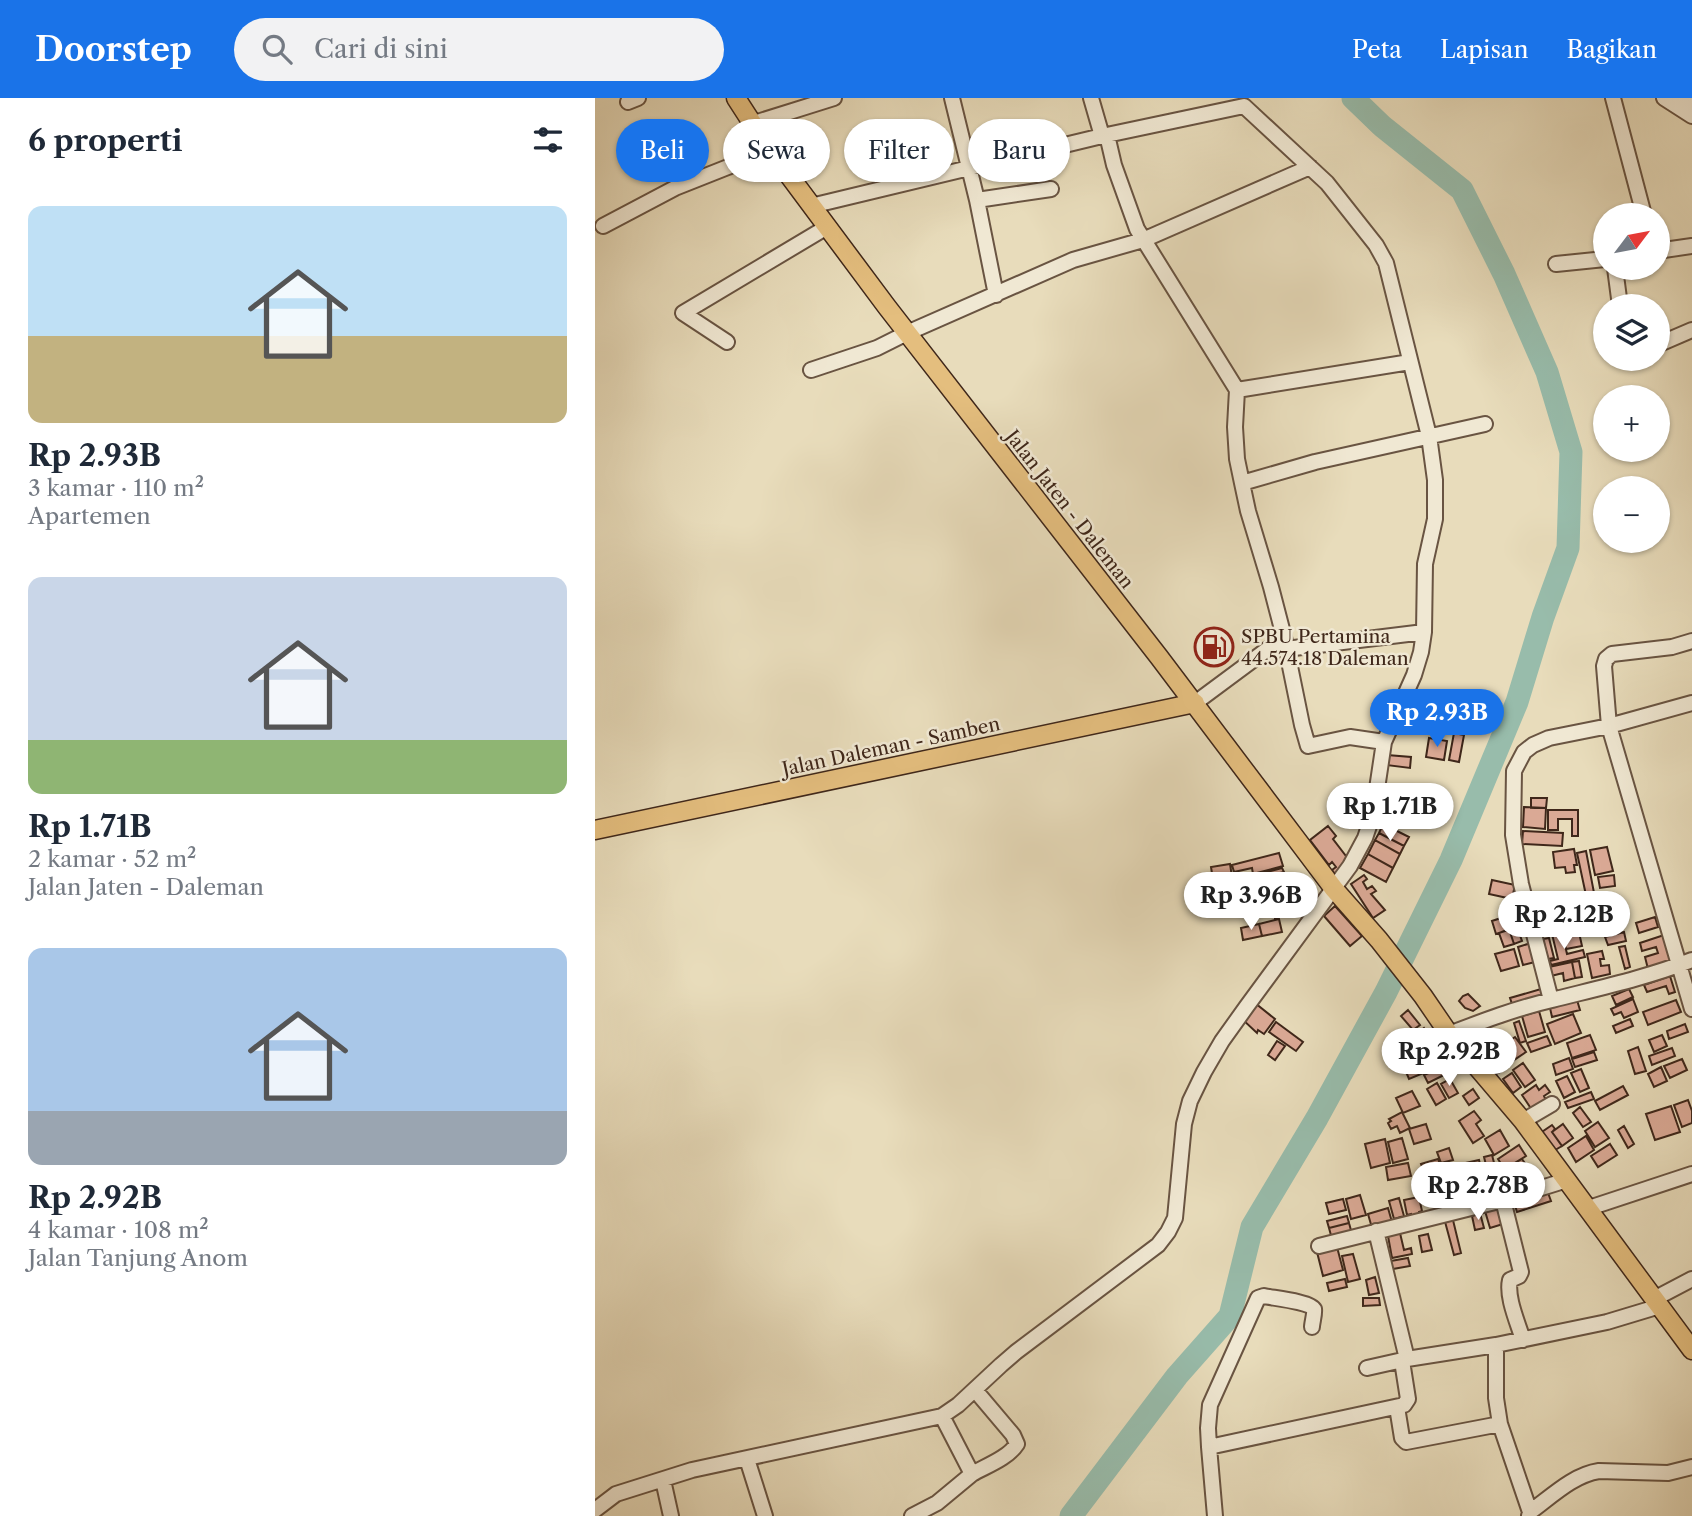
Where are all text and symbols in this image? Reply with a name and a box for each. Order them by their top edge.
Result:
search box [234,18,724,81]
text: Doorstep [35,29,192,70]
icon: search [258,30,296,68]
text: Cari di sini [314,33,448,65]
text: Peta [1352,35,1402,64]
text: Lapisan [1440,35,1529,64]
text: Bagikan [1567,35,1657,64]
chip: Beli [616,119,709,182]
chip: Sewa [723,119,830,182]
chip: Filter [844,119,954,182]
chip: Baru [968,119,1070,182]
icon: filters [529,121,567,159]
text: 6 properti [28,122,182,159]
north arrow [1593,203,1669,280]
map controls [1593,203,1670,553]
icon: home [235,251,361,377]
button: layers [1593,294,1670,371]
button: + [1593,385,1670,462]
street label: Jalan Jaten - Daleman [999,423,1139,593]
text: Rp 2.93B [28,437,161,474]
text: 3 kamar · 110 m² [28,474,204,502]
button: − [1593,476,1670,553]
text: Apartemen [28,502,151,530]
icon: home [235,622,361,748]
place label: SPBU Pertamina 44.574.18 Daleman [1241,625,1409,670]
fuel station icon: SPBU Pertamina 44.574.18 Daleman [1193,626,1235,668]
pin: Rp 2.93B [1365,690,1509,749]
text: Rp 2.93B [1386,698,1488,726]
street label: Jalan Daleman - Samben [777,712,1002,781]
pin: Rp 1.71B [1318,784,1462,843]
text: Rp 1.71B [1343,792,1437,820]
text: Rp 1.71B [28,808,152,845]
text: 2 kamar · 52 m² [28,845,196,873]
pin: Rp 3.96B [1179,872,1323,932]
text: Jalan Jaten - Daleman [28,873,264,901]
text: Rp 3.96B [1200,881,1302,909]
pin: Rp 2.12B [1492,892,1636,951]
text: Rp 2.12B [1514,900,1614,928]
icon: home [235,993,361,1119]
pin: Rp 2.92B [1377,1028,1521,1088]
text: Rp 2.92B [1398,1037,1500,1065]
pin: Rp 2.78B [1406,1162,1550,1222]
text: Rp 2.78B [1427,1171,1529,1199]
text: Rp 2.92B [28,1179,162,1216]
text: 4 kamar · 108 m² [28,1216,209,1244]
text: Jalan Tanjung Anom [28,1244,248,1272]

